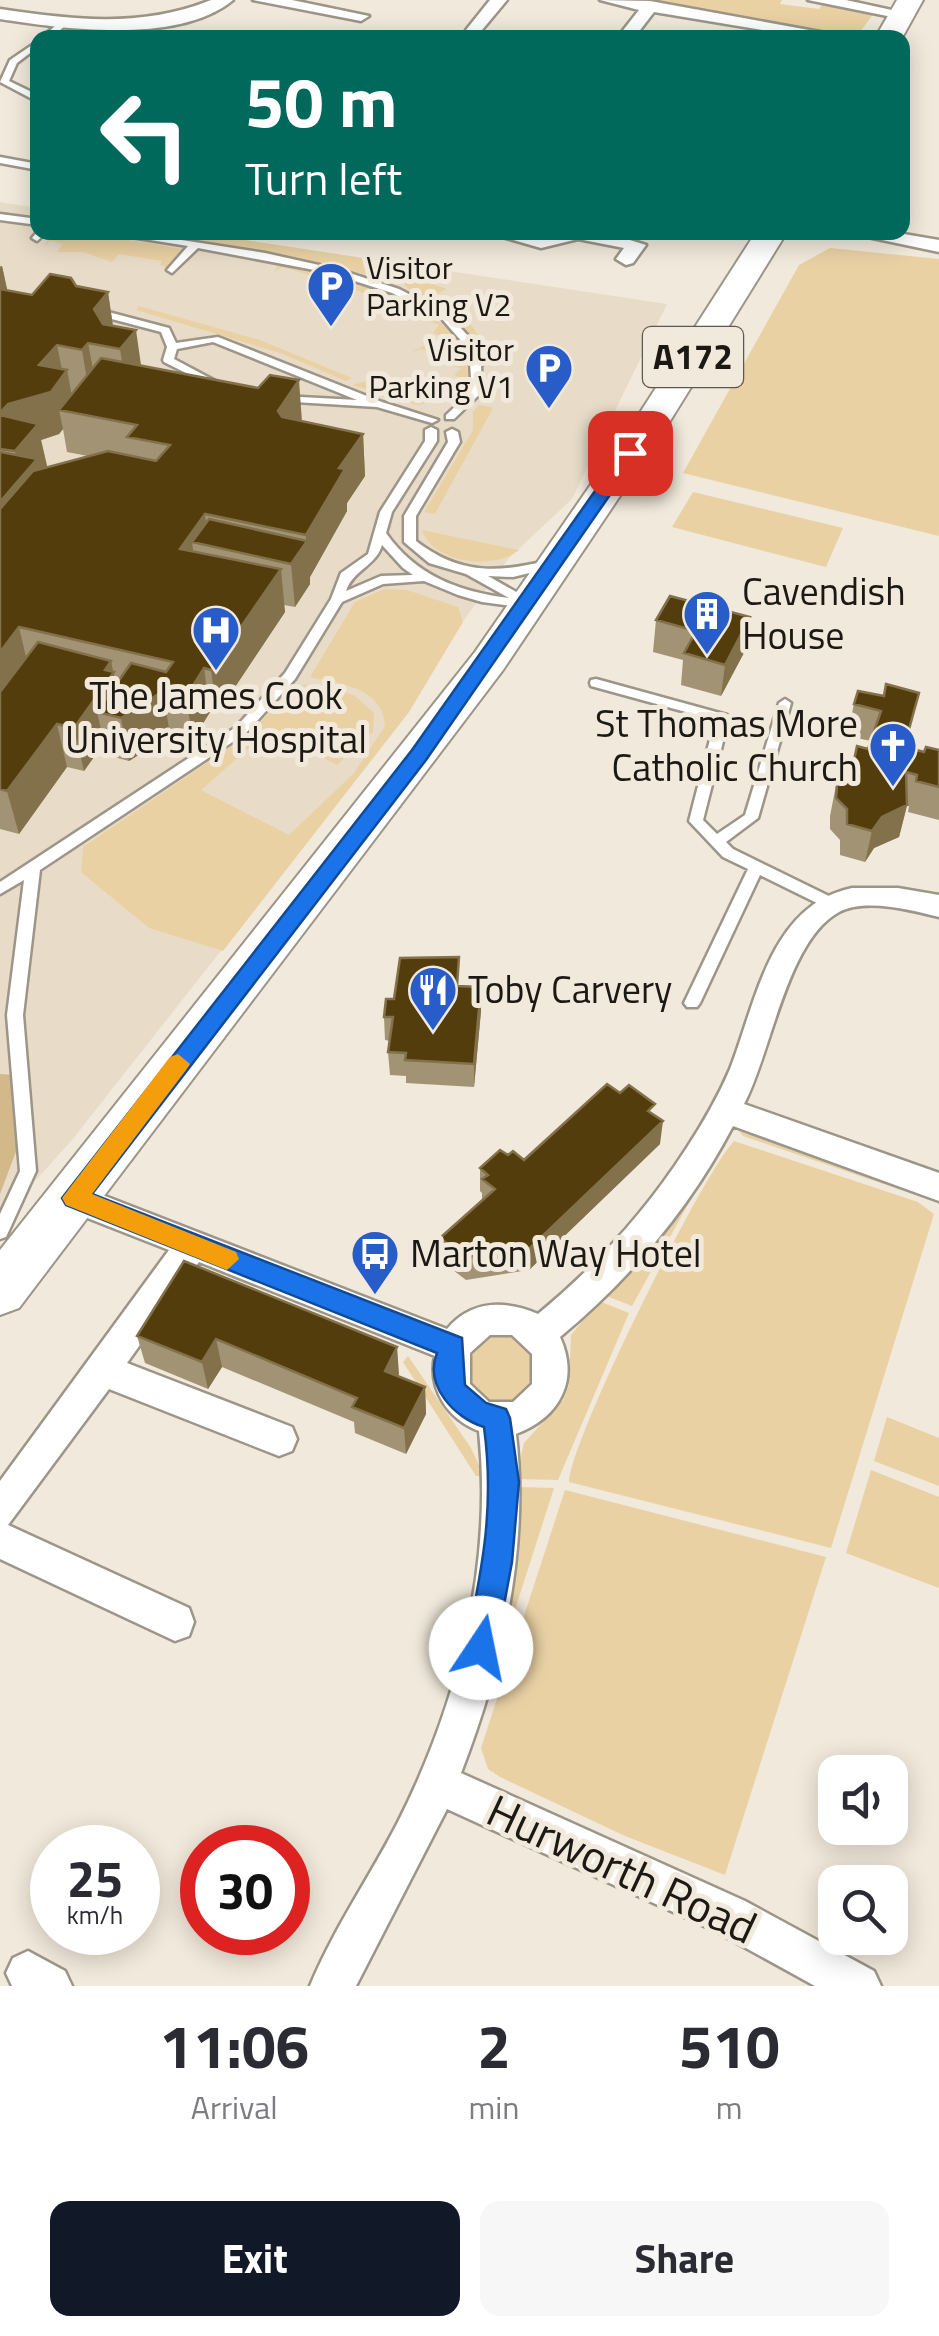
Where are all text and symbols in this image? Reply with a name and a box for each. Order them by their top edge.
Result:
text: 50 m [245,48,398,154]
icon: left [80,70,210,200]
text: Turn left [245,144,402,212]
place label: Visitor Parking V2 [366,243,511,328]
parking icon: Visitor Parking V2 [305,260,357,328]
place label: Visitor Parking V1 [369,325,514,410]
road number: A172 [643,327,743,387]
parking icon: Visitor Parking V1 [523,342,575,410]
pin [588,411,673,496]
icon: arrive [603,426,658,481]
place label: Cavendish House [742,562,906,664]
building icon: Cavendish House [681,588,733,656]
hospital icon: The James Cook University Hospital [190,604,242,672]
place label: The James Cook University Hospital [65,666,367,768]
place label: St Thomas More Catholic Church [595,694,858,796]
church icon: St Thomas More Catholic Church [867,720,919,788]
place label: Toby Carvery [468,960,672,1018]
restaurant icon: Toby Carvery [407,964,459,1032]
place label: Marton Way Hotel [410,1224,702,1282]
bus stop icon: Marton Way Hotel [349,1228,401,1296]
position arrow [429,1596,533,1700]
map controls [818,1755,908,1955]
button: sound [818,1755,908,1845]
street label: Hurworth Road [476,1776,768,1960]
speed limit sign: 30 [180,1825,310,1955]
text: 25 [67,1840,123,1916]
button: search [818,1865,908,1955]
text: km/h [67,1896,123,1934]
text: 11:06 [159,2000,309,2091]
text: 2 [477,2000,511,2091]
text: 510 [679,2000,780,2091]
text: Arrival [191,2083,278,2131]
text: min [468,2083,519,2131]
text: m [716,2083,743,2131]
button: Exit [50,2201,460,2316]
button: Share [480,2201,889,2316]

